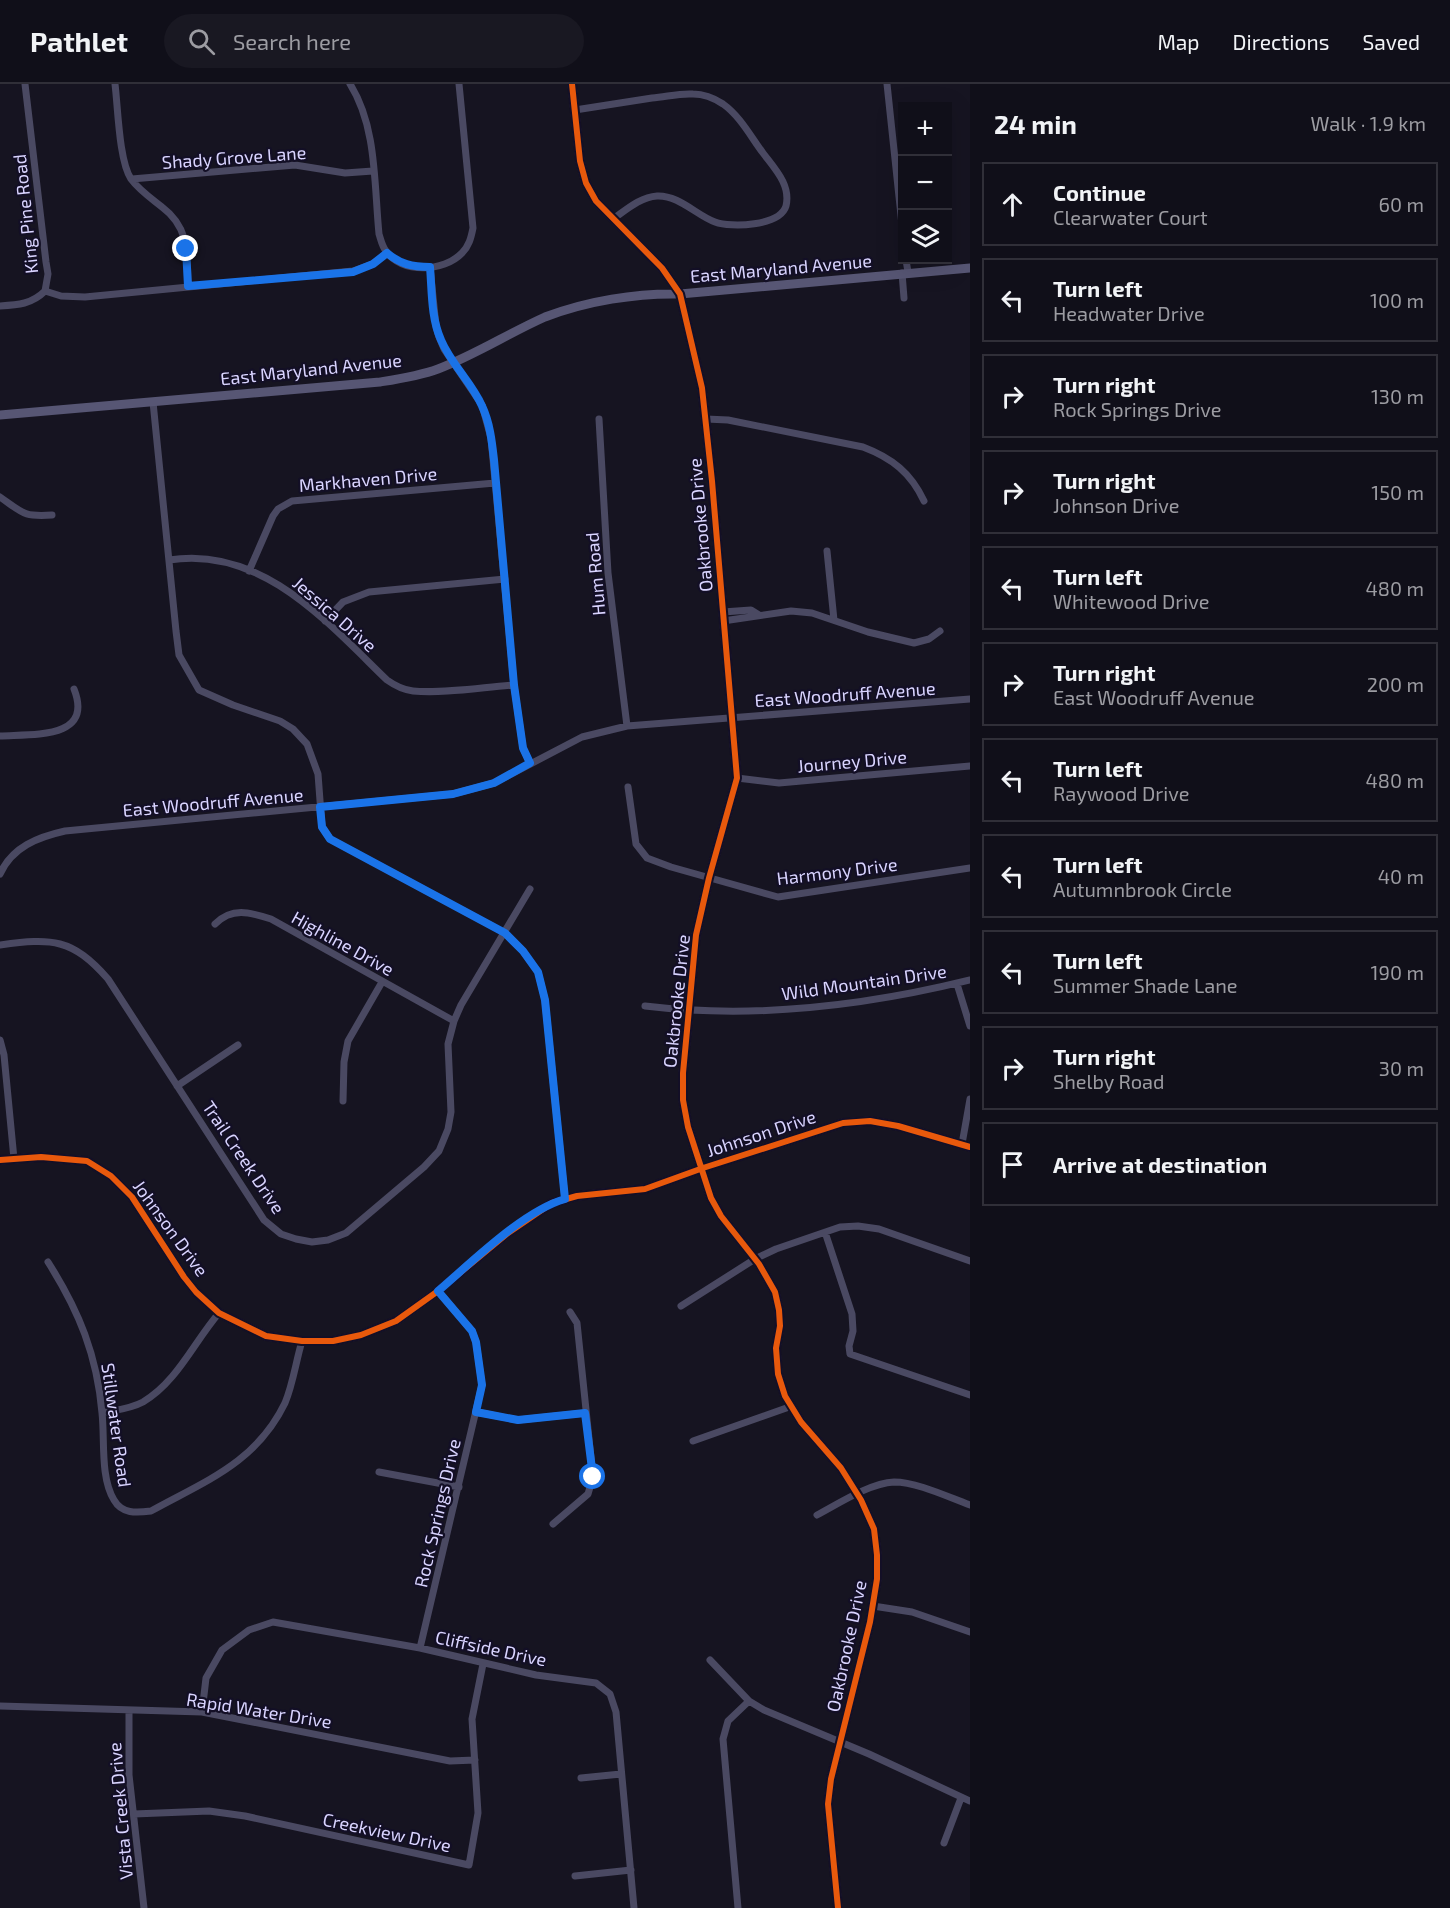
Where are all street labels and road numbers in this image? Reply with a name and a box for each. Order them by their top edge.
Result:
street label: Shady Grove Lane [161,141,307,173]
street label: King Pine Road [8,153,42,275]
street label: East Maryland Avenue [689,249,873,287]
street label: East Maryland Avenue [219,349,403,389]
street label: Oakbrooke Drive [683,457,717,593]
street label: Markhaven Drive [298,462,438,496]
street label: Hum Road [580,531,610,617]
street label: Jessica Drive [289,572,381,656]
street label: East Woodruff Avenue [754,677,936,711]
street label: Journey Drive [796,745,908,777]
street label: East Woodruff Avenue [122,783,304,821]
street label: Harmony Drive [775,853,899,889]
street label: Highline Drive [288,906,398,980]
street label: Oakbrooke Drive [658,933,694,1069]
street label: Wild Mountain Drive [780,960,948,1004]
street label: Trail Creek Drive [198,1096,290,1218]
street label: Johnson Drive [703,1105,819,1161]
street label: Johnson Drive [129,1175,213,1281]
street label: Stillwater Road [97,1361,137,1489]
street label: Rock Springs Drive [409,1437,465,1589]
street label: Oakbrooke Drive [821,1578,871,1714]
street label: Cliffside Drive [433,1625,549,1671]
street label: Rapid Water Drive [185,1688,333,1732]
street label: Vista Creek Drive [103,1741,137,1881]
street label: Creekview Drive [321,1808,453,1856]

